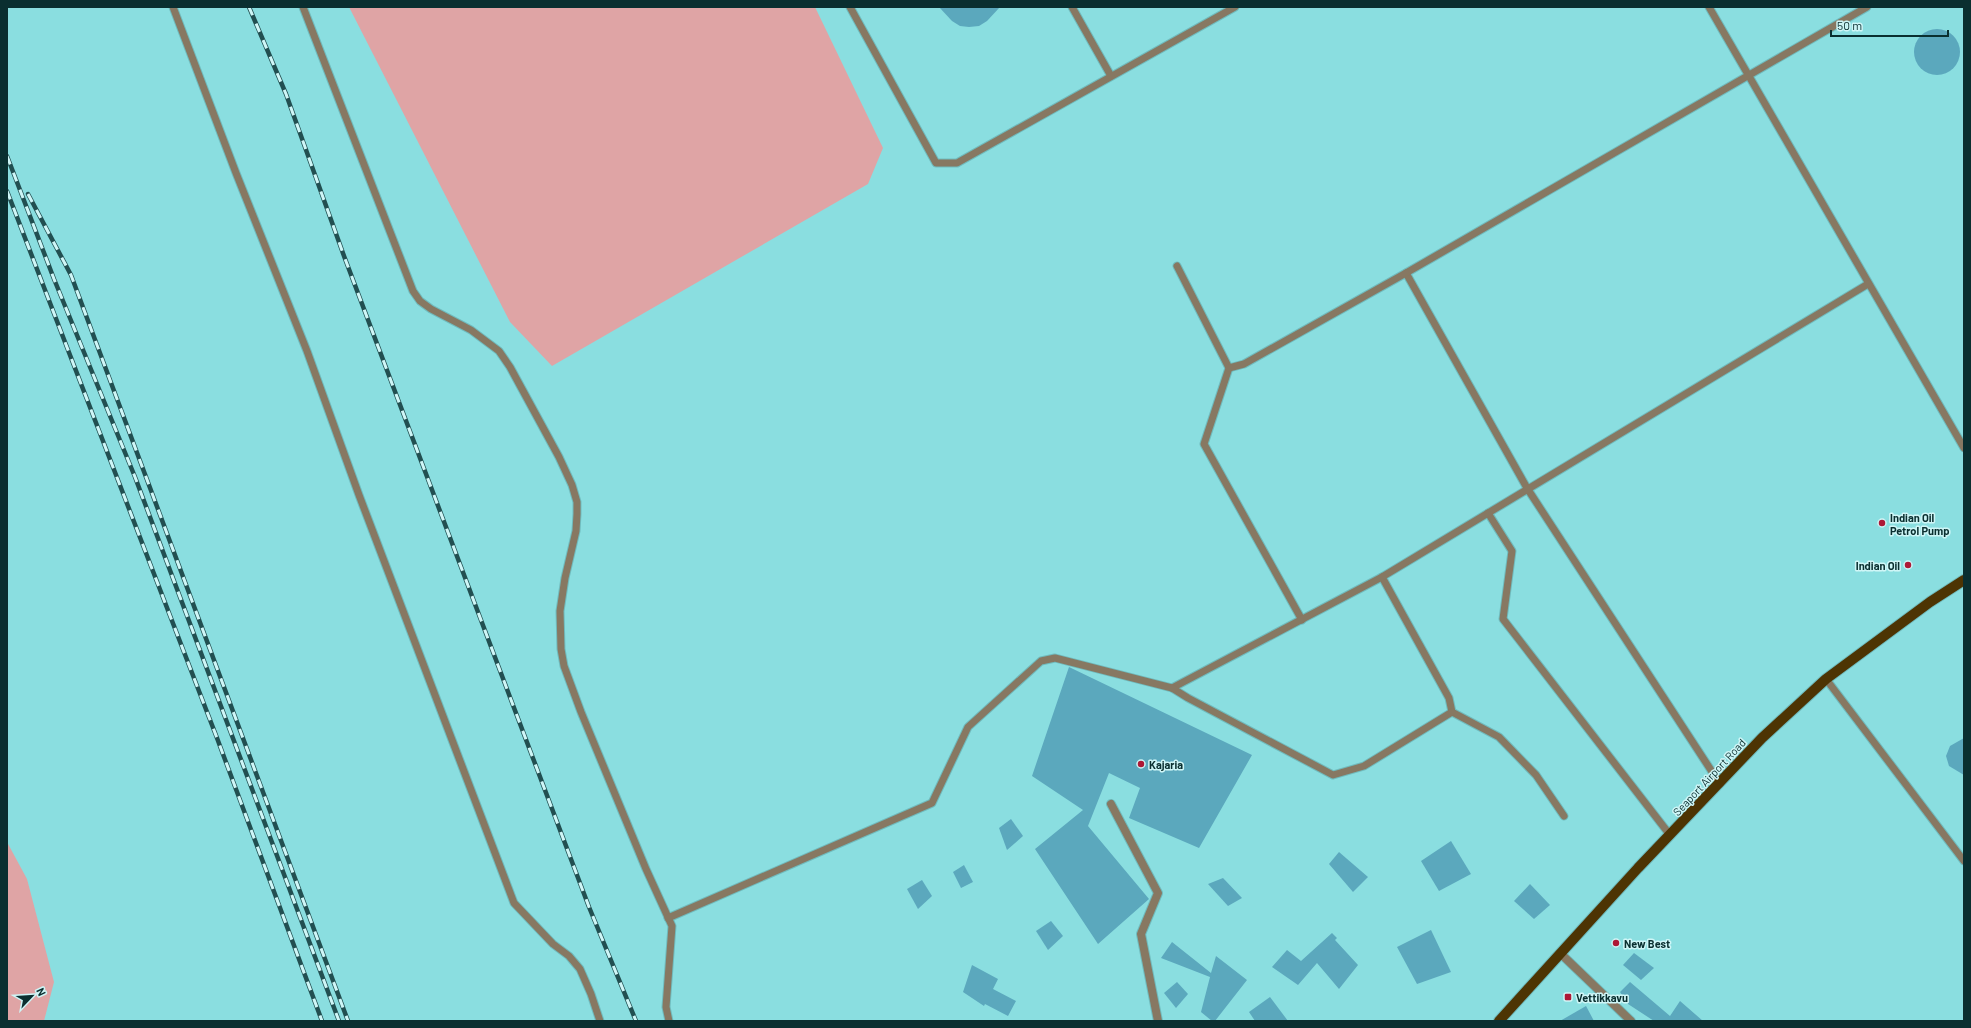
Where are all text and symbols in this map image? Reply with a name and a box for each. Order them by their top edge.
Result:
scale bar [1831,12,1948,38]
text: 50 m [1837,18,1862,32]
place label: Indian Oil Petrol Pump [1890,511,1949,537]
marker: Indian Oil Petrol Pump [1877,518,1887,528]
place label: Indian Oil [1856,559,1900,572]
marker: Indian Oil [1903,560,1913,570]
street label: Seaport Airport Road [1670,736,1748,818]
place label: Kajaria [1149,758,1183,771]
marker: Kajaria [1136,759,1146,769]
place label: New Best [1624,937,1670,950]
marker: New Best [1611,938,1621,948]
north arrow [12,976,52,1016]
text: N [34,985,49,998]
place label: Vettikkavu [1576,991,1628,1004]
marker: Vettikkavu [1563,992,1573,1002]

